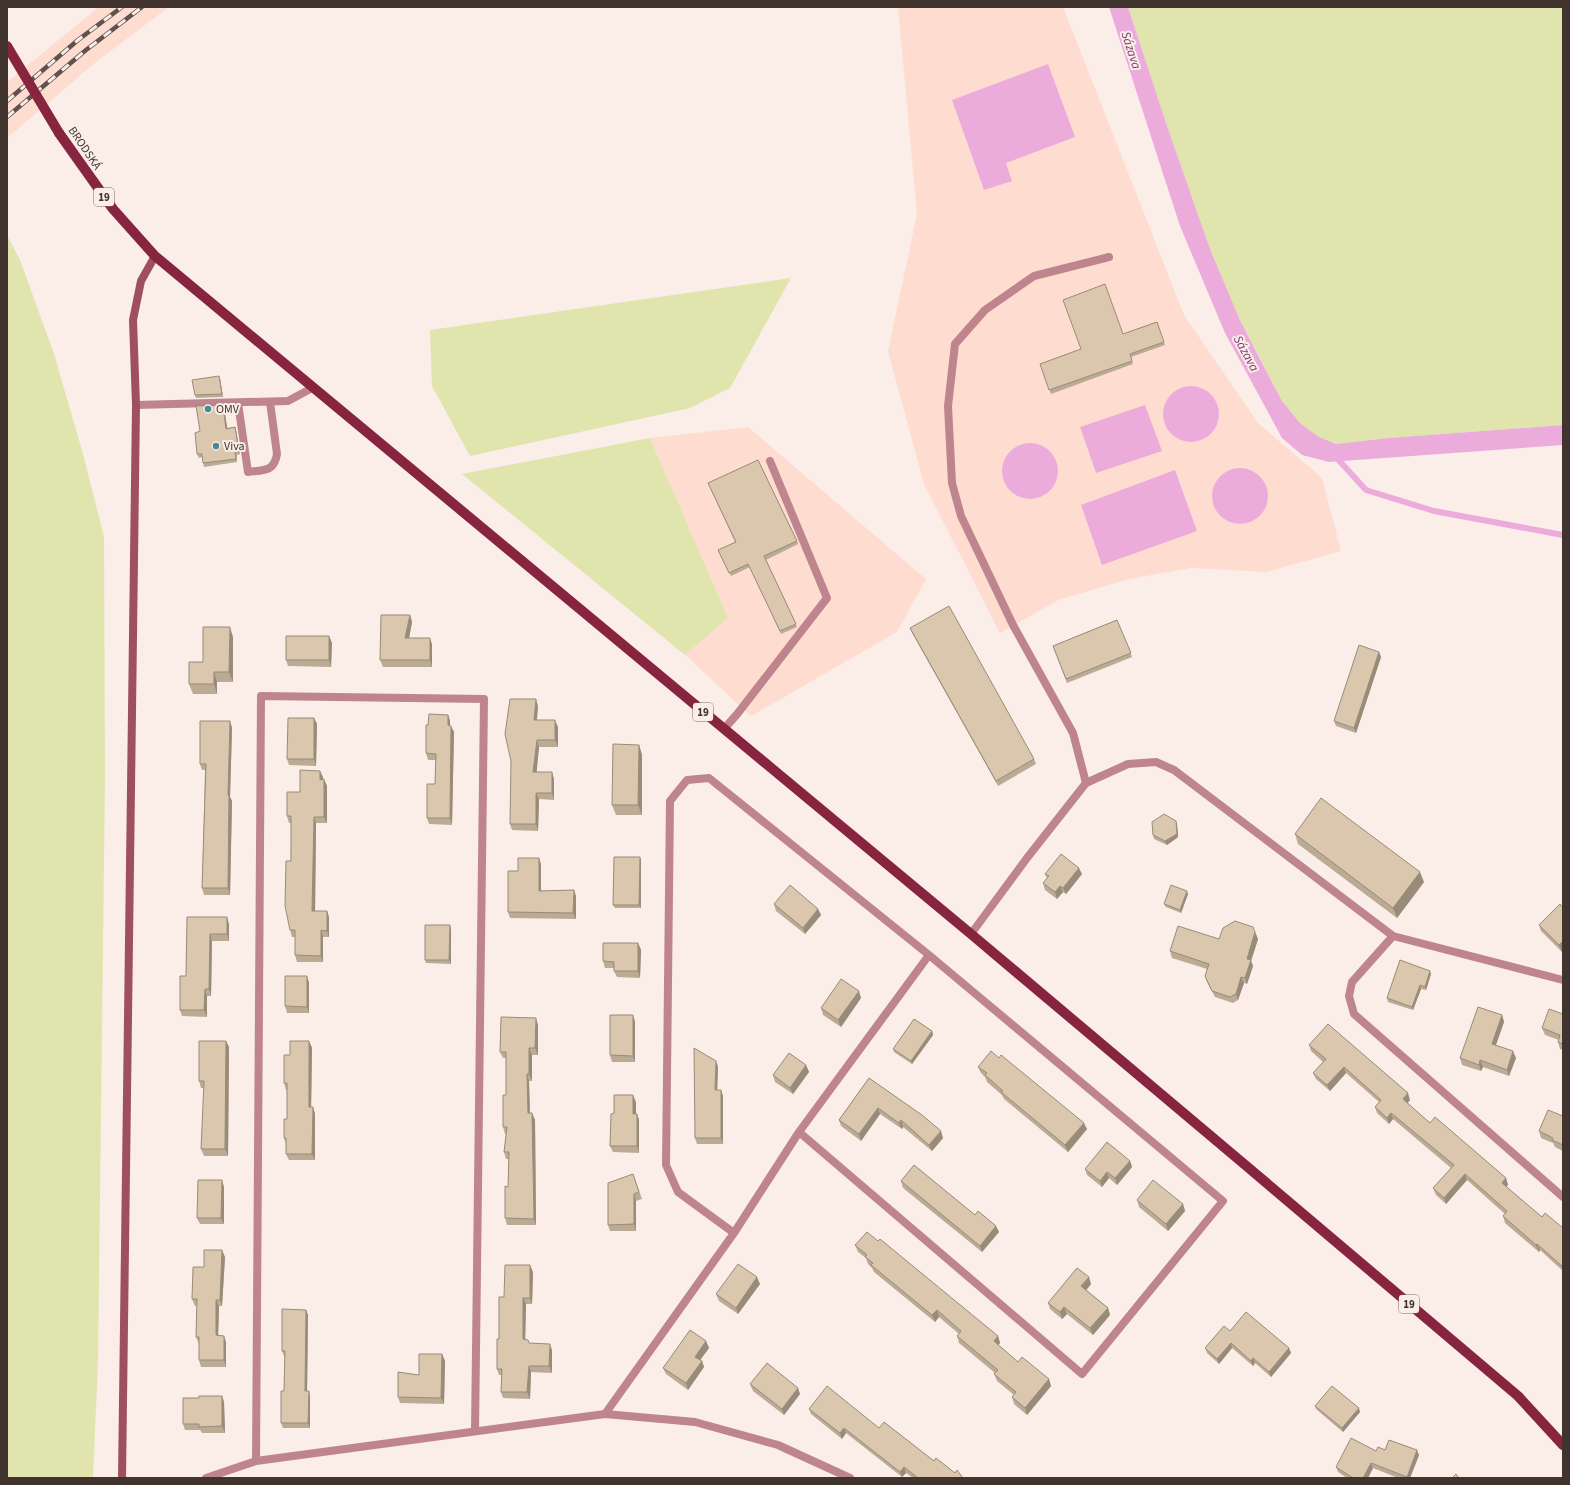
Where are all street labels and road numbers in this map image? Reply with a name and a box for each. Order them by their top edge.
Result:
street label: BRODSKÁ [64,123,106,174]
road number: 19 [94,188,114,206]
road number: 19 [693,703,713,721]
road number: 19 [1399,1295,1419,1313]

